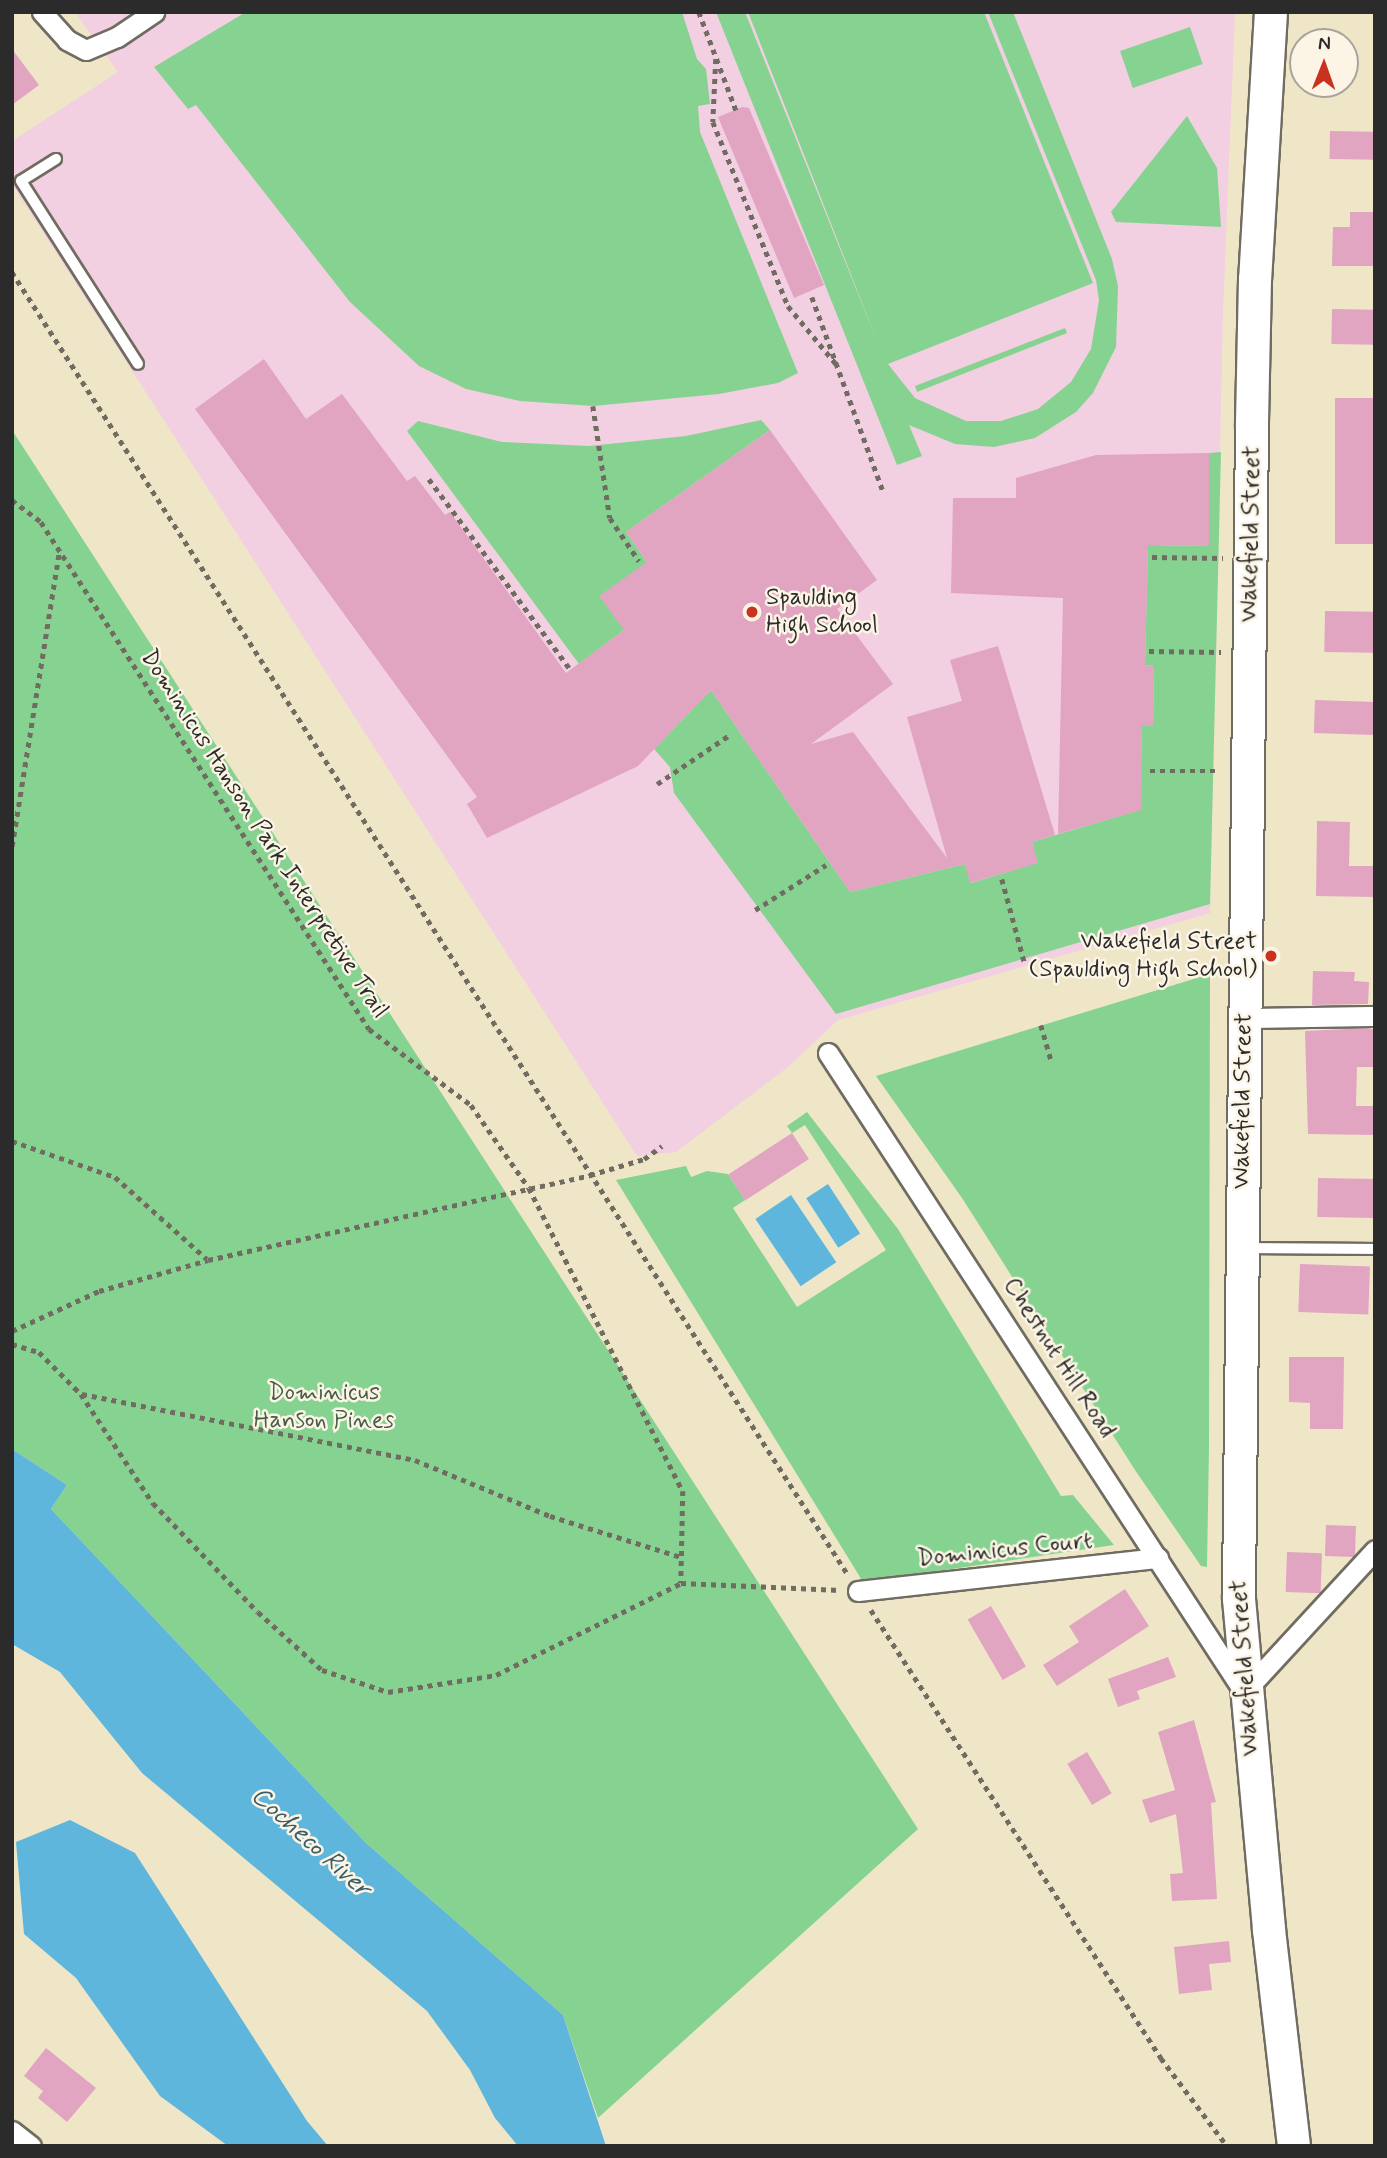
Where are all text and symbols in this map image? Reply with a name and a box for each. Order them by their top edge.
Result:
north arrow [1289,28,1359,98]
text: N [1318,31,1331,56]
street label: Wakefield Street [1235,446,1267,622]
place label: Spaulding High School [766,584,878,640]
marker: Spaulding High School [744,604,760,620]
street label: Dominicus Hanson Park Interpretive Trail [137,649,391,1019]
place label: Wakefield Street (Spaulding High School) [1029,928,1257,984]
marker: Wakefield Street (Spaulding High School) [1263,948,1279,964]
street label: Wakefield Street [1227,1013,1259,1189]
street label: Chestnut Hill Road [997,1274,1121,1442]
park label: Dominicus Hanson Pines [258,1379,390,1435]
street label: Dominicus Court [916,1527,1094,1573]
street label: Wakefield Street [1225,1580,1265,1756]
water label: Cocheco River [243,1780,377,1906]

